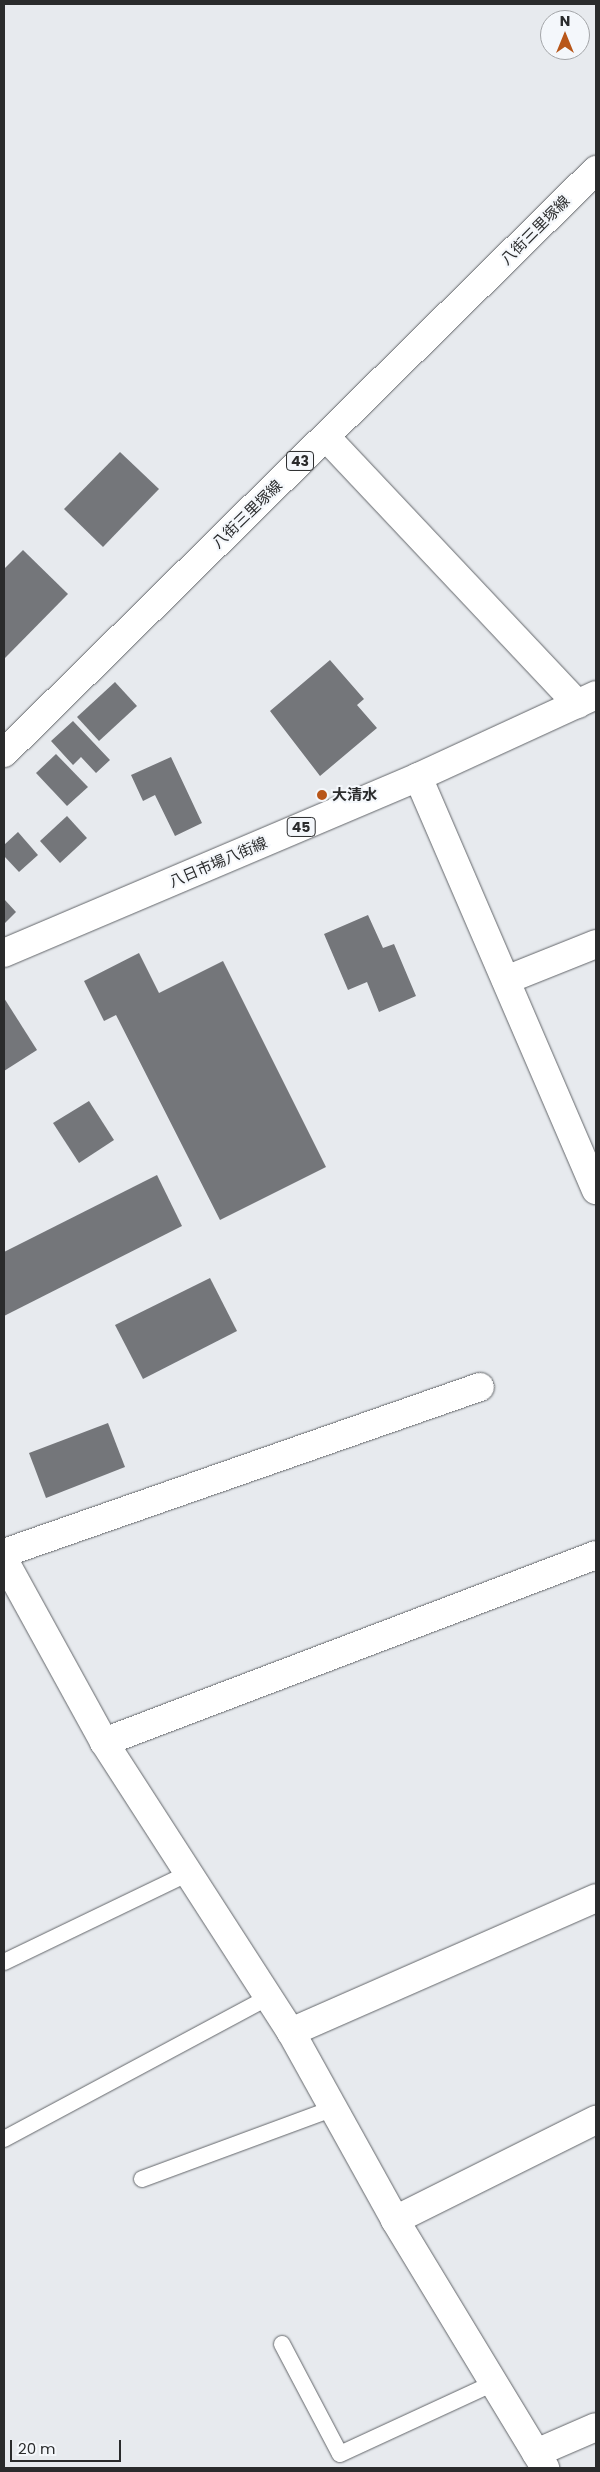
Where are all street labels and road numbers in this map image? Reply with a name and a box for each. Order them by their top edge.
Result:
street label: 八街三里塚線 [497,192,573,268]
road number: 43 [285,450,315,472]
street label: 八街三里塚線 [208,476,286,552]
road number: 45 [286,816,316,839]
street label: 八日市場八街線 [166,833,270,891]

